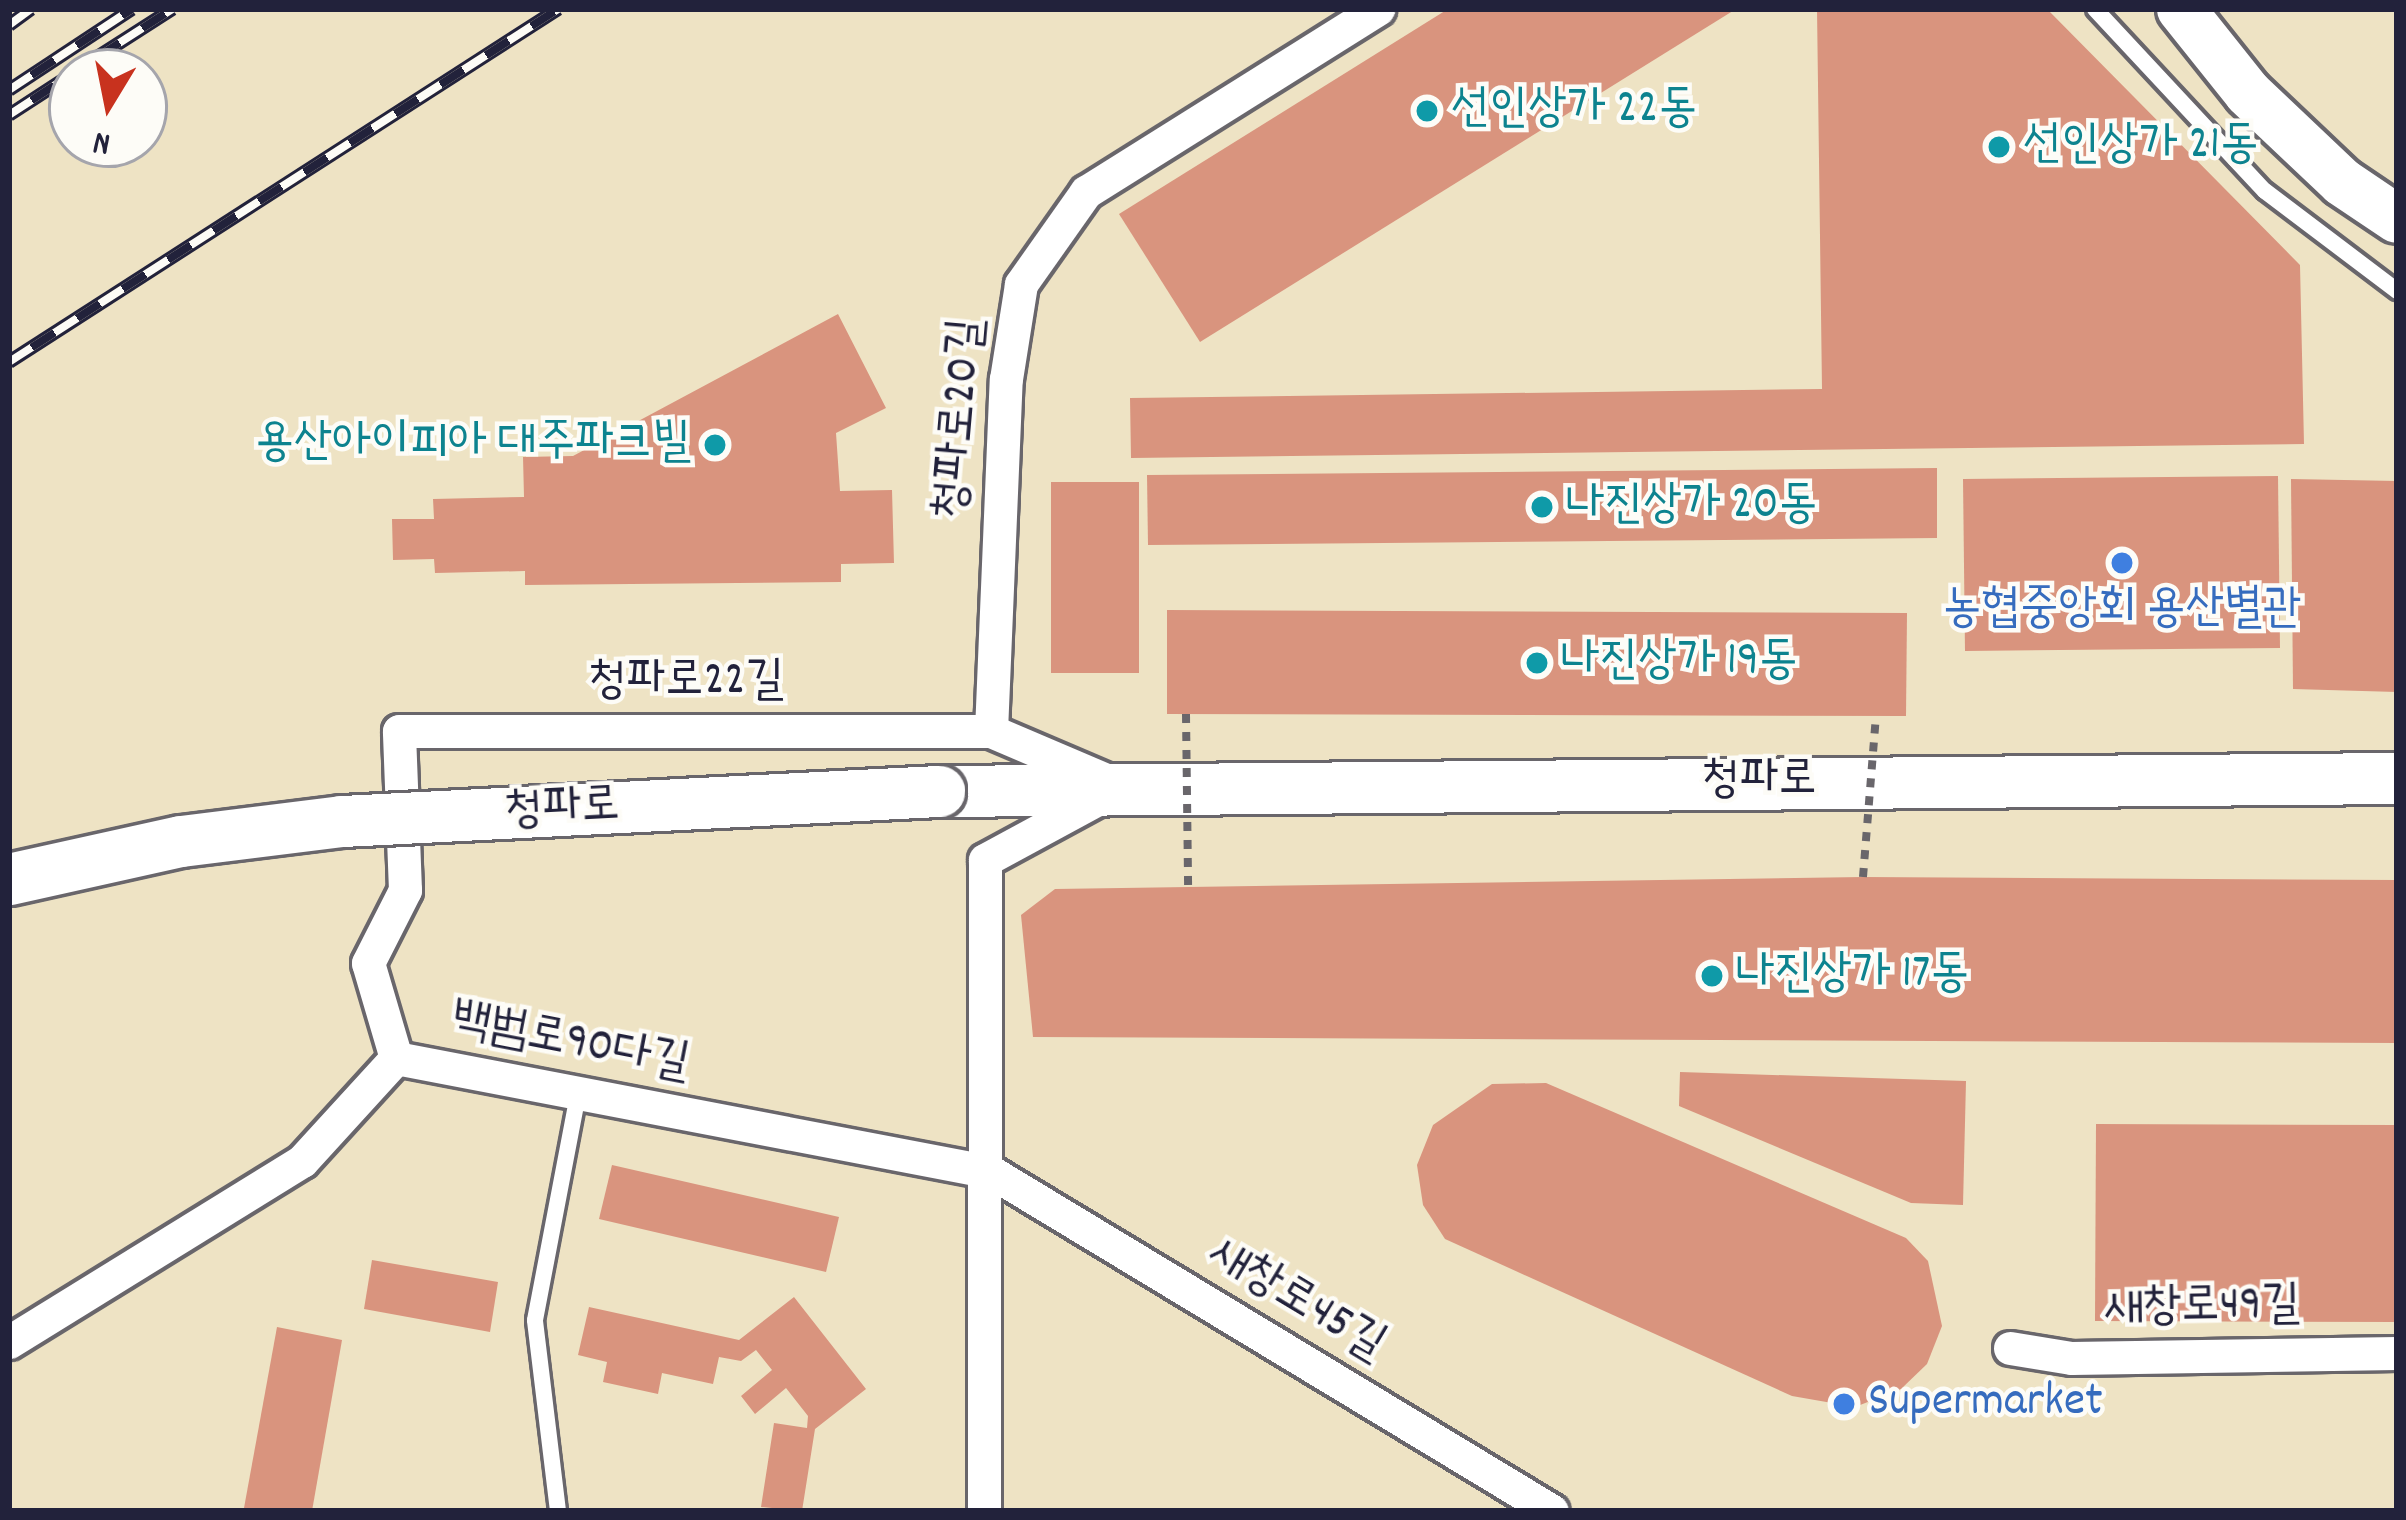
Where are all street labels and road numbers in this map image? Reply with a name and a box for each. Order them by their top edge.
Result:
street label: 청파로20길 [924,316,998,522]
street label: 청파로22길 [588,654,784,712]
street label: 청파로 [1701,753,1817,811]
street label: 청파로 [503,778,621,842]
street label: 백범로90다길 [446,992,694,1094]
street label: 새창로45길 [1197,1225,1395,1375]
street label: 새창로49길 [2103,1277,2301,1339]

